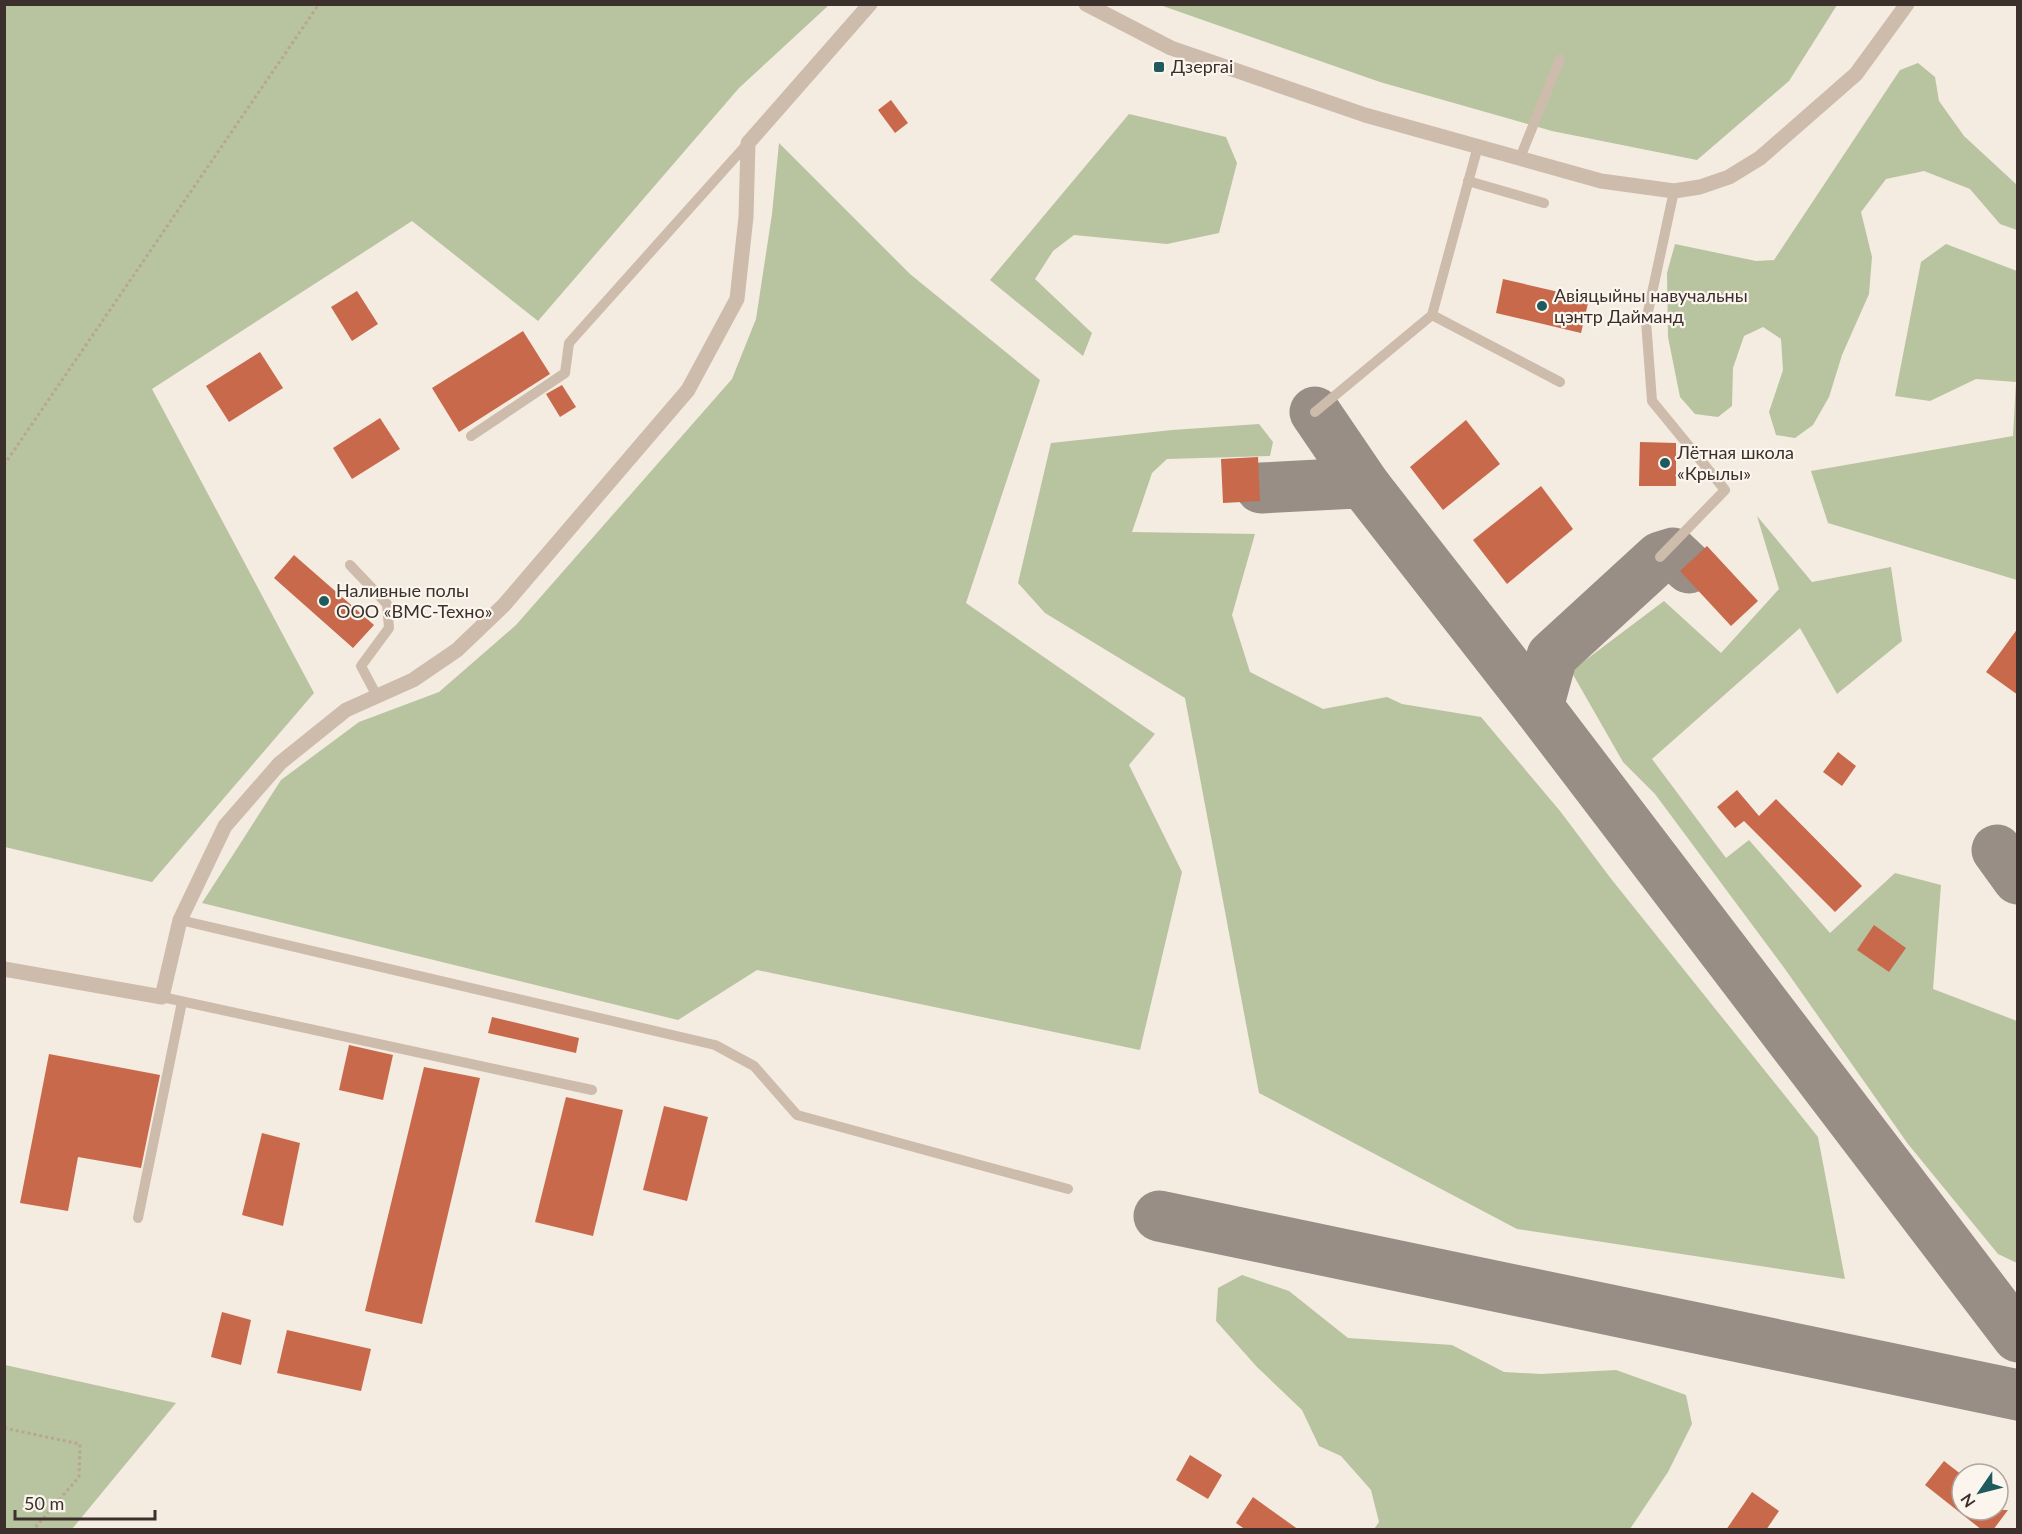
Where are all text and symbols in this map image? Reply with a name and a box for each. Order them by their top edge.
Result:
place label: Дзергаі [1171,55,1233,77]
marker: Дзергаі [1152,60,1166,74]
place label: Авіяцыйны навучальны цэнтр Дайманд [1554,284,1748,327]
marker: Авіяцыйны навучальны цэнтр Дайманд [1535,299,1549,313]
place label: Лётная школа «Крылы» [1676,441,1794,484]
marker: Лётная школа «Крылы» [1658,456,1672,470]
place label: Наливные полы ООО «ВМС-Техно» [336,579,492,622]
marker: Наливные полы ООО «ВМС-Техно» [317,594,331,608]
north arrow [1950,1462,2010,1522]
scale bar [15,1483,154,1521]
text: N [1956,1490,1979,1511]
text: 50 m [24,1492,64,1514]

